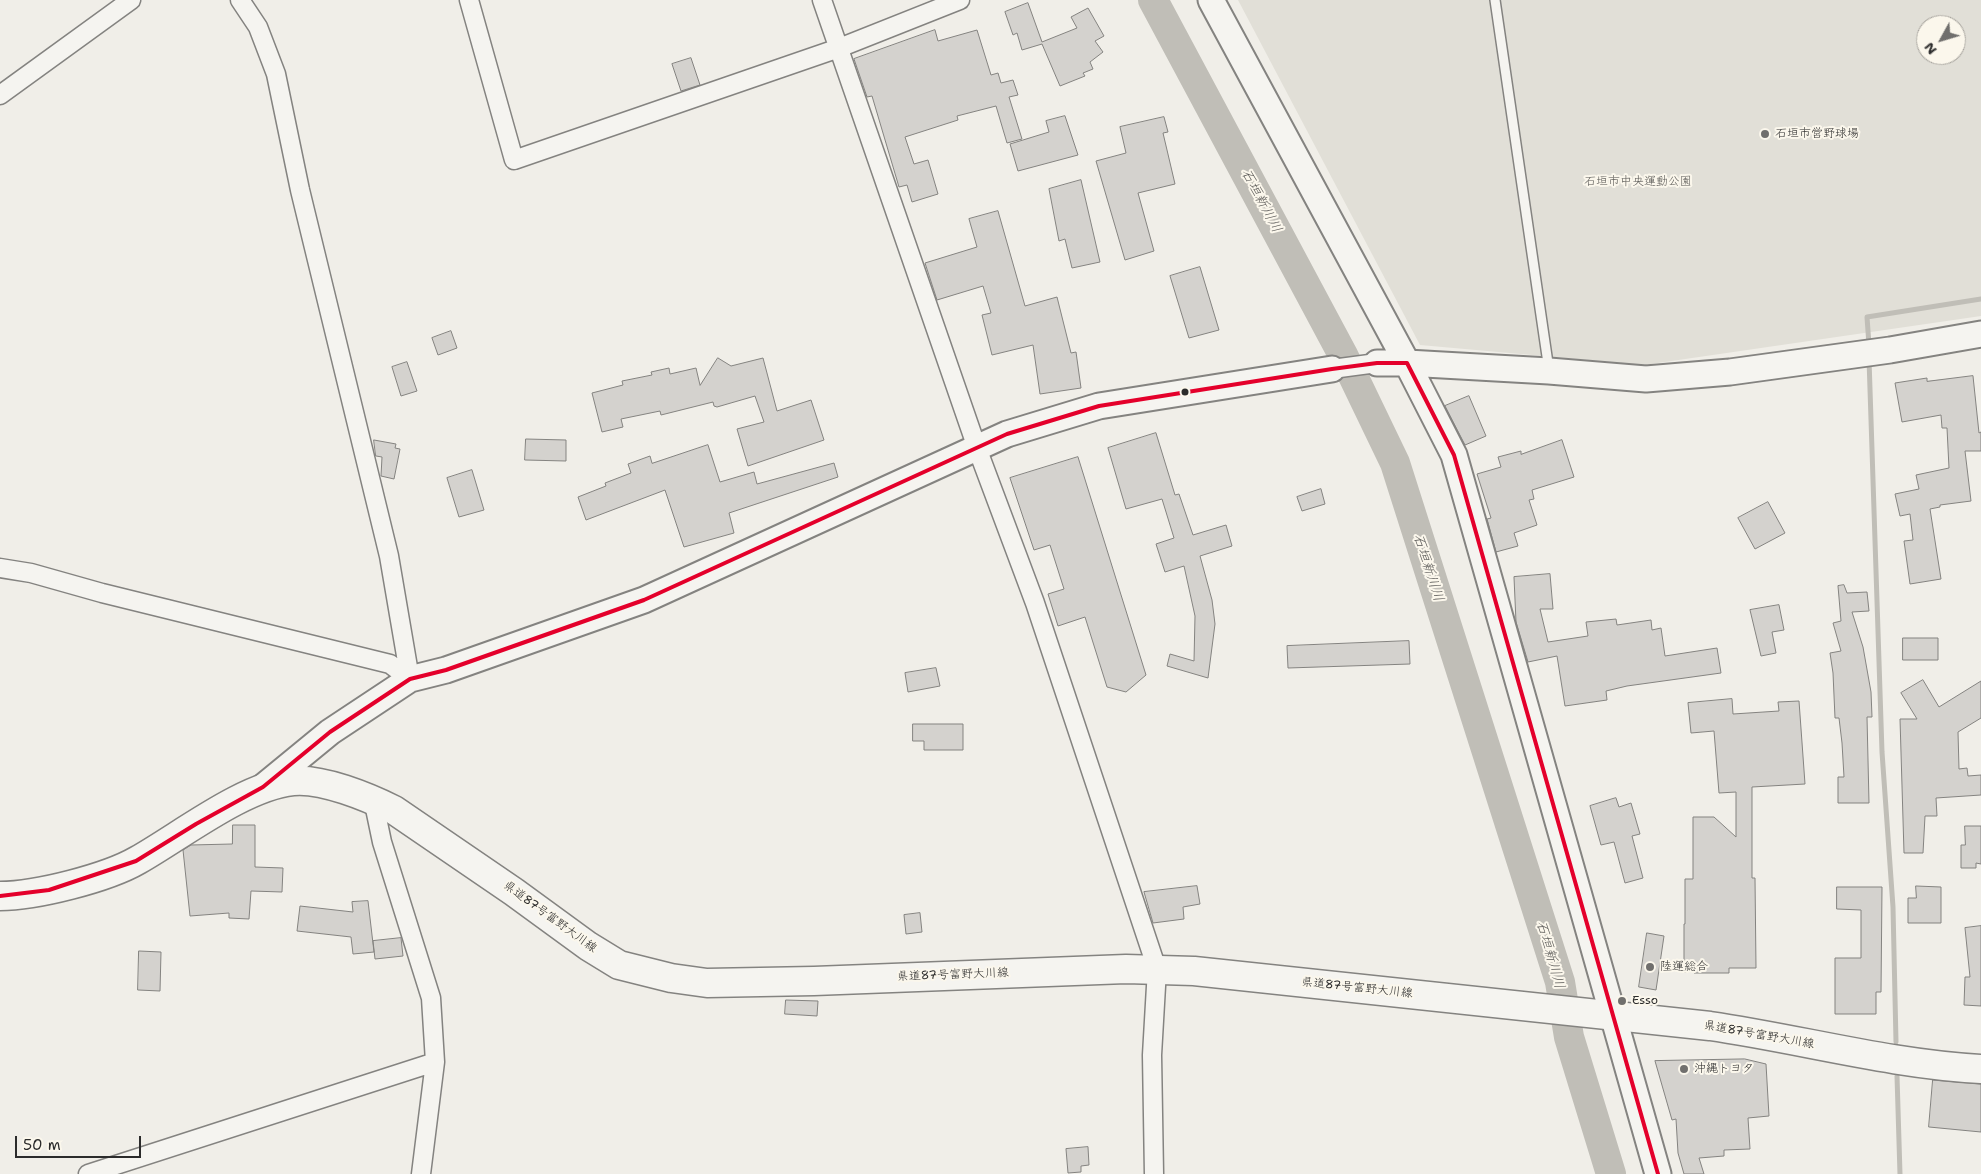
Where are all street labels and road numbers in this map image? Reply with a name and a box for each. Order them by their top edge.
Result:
street label: 県道87号富野大川線 [500,878,600,956]
street label: 県道87号富野大川線 [897,966,1009,984]
street label: 県道87号富野大川線 [1301,975,1413,1001]
street label: 県道87号富野大川線 [1703,1018,1815,1052]

